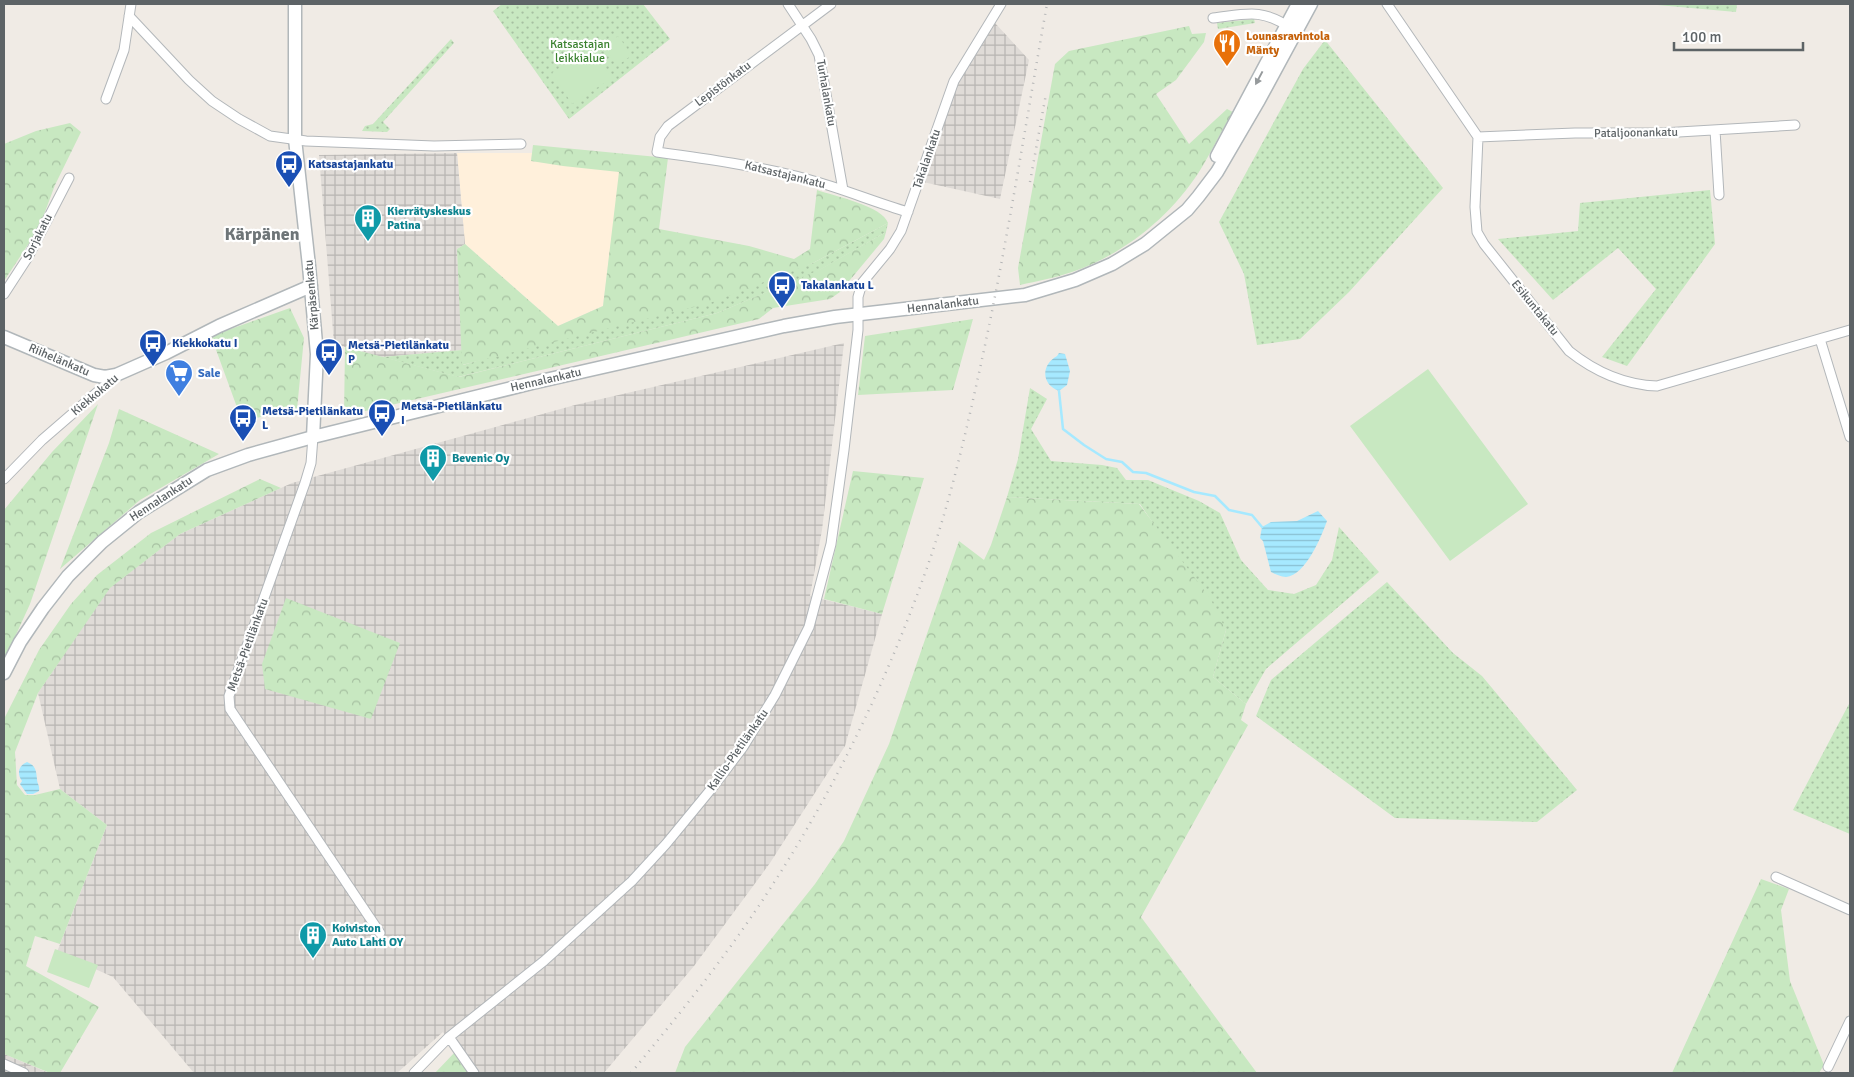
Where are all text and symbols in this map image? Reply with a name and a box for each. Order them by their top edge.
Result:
scale bar [1674,20,1803,52]
restaurant icon: Lounasravintola Mänty [1212,28,1242,67]
text: 100 m [1682,28,1722,46]
place label: Lounasravintola Mänty [1246,29,1330,58]
park label: Katsastajan leikkialue [550,37,610,66]
street label: Lepistönkatu [692,58,754,110]
street label: Turhalankatu [813,58,839,128]
one-way arrow [1255,71,1263,85]
street label: Pataljoonankatu [1594,125,1678,141]
street label: Takalankatu [910,127,944,191]
bus stop icon: Katsastajankatu [274,149,304,188]
place label: Katsastajankatu [308,157,394,172]
street label: Katsastajankatu [743,158,827,192]
building icon: Kierrätyskeskus Patina [353,203,383,242]
place label: Kierrätyskeskus Patina [387,204,471,233]
street label: Sorjakatu [20,211,56,263]
district label: Kärpänen [224,223,300,245]
street label: Kärpäsenkatu [301,259,323,331]
bus stop icon: Takalankatu L [767,270,797,309]
street label: Esikuntakatu [1508,277,1562,339]
place label: Takalankatu L [801,278,874,293]
street label: Hennalankatu [906,293,980,317]
bus stop icon: Kiekkokatu I [138,328,168,367]
place label: Kiekkokatu I [172,336,237,351]
bus stop icon: Metsä-Pietilänkatu P [314,337,344,376]
place label: Metsä-Pietilänkatu P [348,338,449,367]
street label: Riihelänkatu [26,340,92,380]
supermarket icon: Sale [164,358,194,397]
street label: Hennalankatu [509,365,583,395]
place label: Sale [198,366,220,381]
street label: Kiekkokatu [68,371,122,419]
bus stop icon: Metsä-Pietilänkatu I [367,398,397,437]
place label: Metsä-Pietilänkatu I [401,399,502,428]
bus stop icon: Metsä-Pietilänkatu L [228,403,258,442]
place label: Metsä-Pietilänkatu L [262,404,363,433]
building icon: Bevenic Oy [418,443,448,482]
place label: Bevenic Oy [452,451,509,466]
street label: Hennalankatu [127,473,195,525]
street label: Metsä-Pietilänkatu [224,596,272,694]
street label: Kallio-Pietilänkatu [704,706,772,794]
building icon: Koiviston Auto Lahti OY [298,920,328,959]
place label: Koiviston Auto Lahti OY [332,921,404,950]

